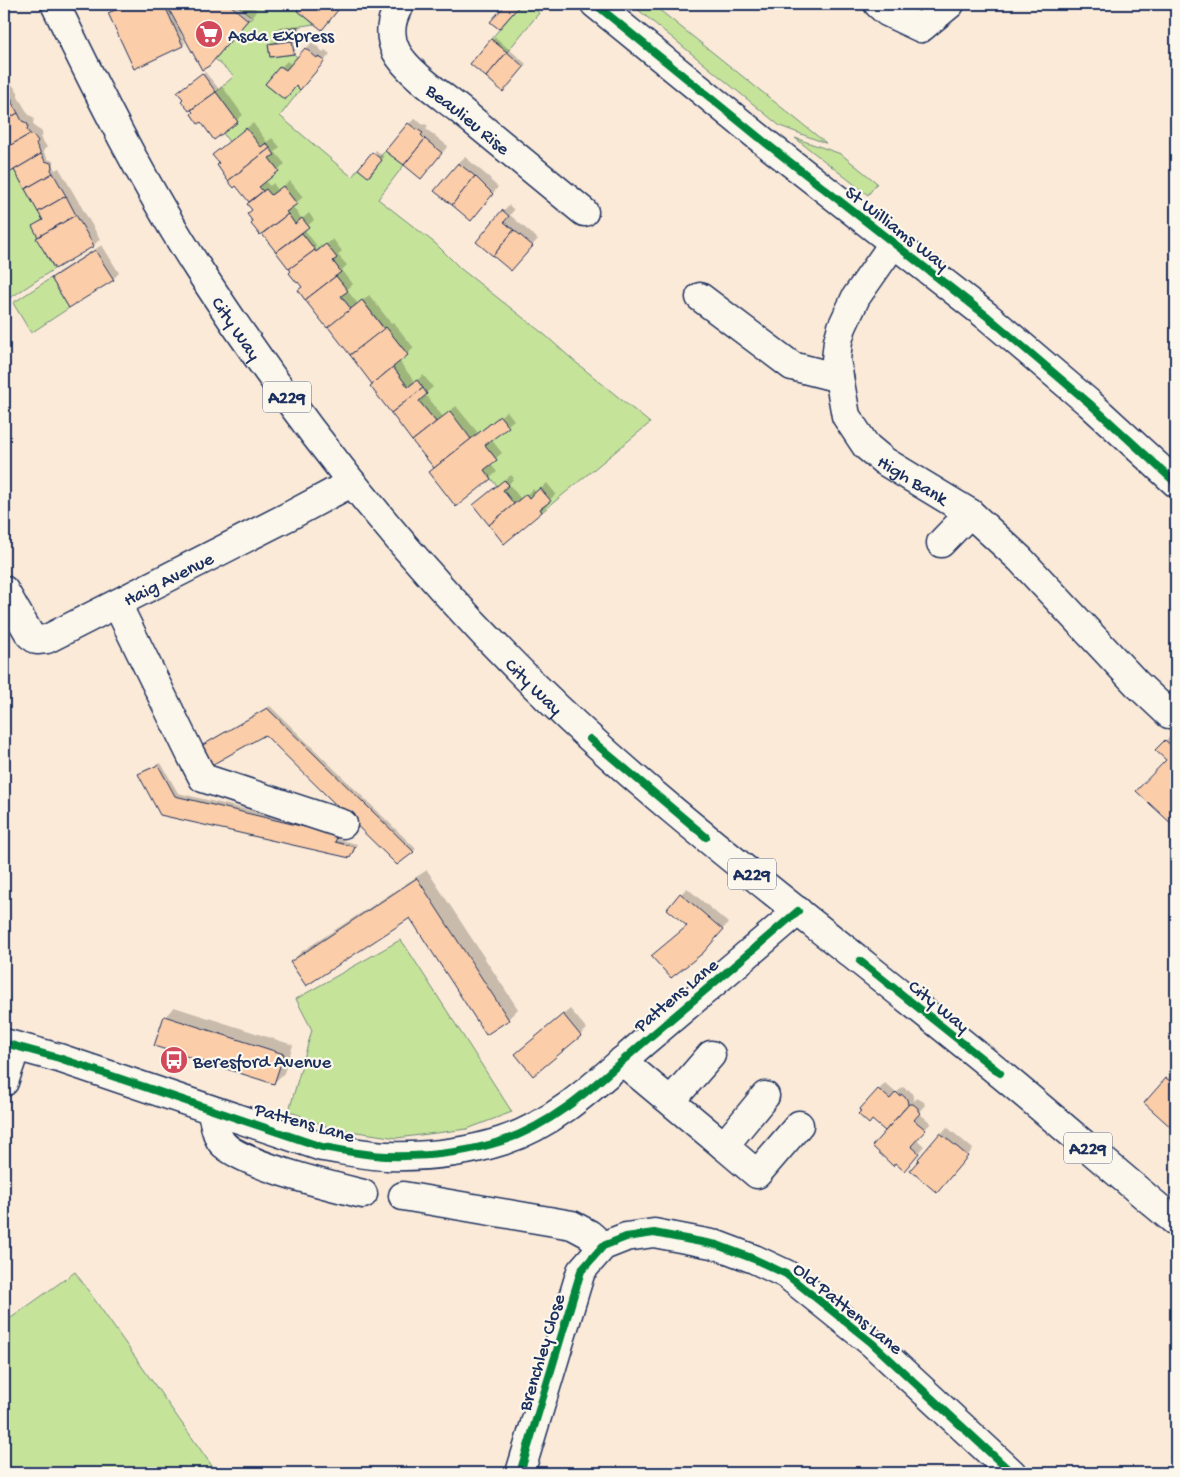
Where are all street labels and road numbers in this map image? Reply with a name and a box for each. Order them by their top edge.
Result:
street label: Beaulieu Rise [419,80,514,162]
street label: St Williams Way [839,182,953,278]
street label: City Way [205,293,265,366]
road number: A229 [263,382,311,412]
street label: High Bank [872,452,952,513]
street label: Haig Avenue [120,548,218,613]
street label: City Way [499,655,567,722]
road number: A229 [728,859,776,890]
street label: Pattens Lane [630,955,724,1039]
street label: City Way [903,976,974,1040]
street label: Pattens Lane [250,1099,357,1150]
road number: A229 [1064,1132,1112,1164]
street label: Old Pattens Lane [787,1258,906,1361]
street label: Brenchley Close [514,1292,572,1415]

